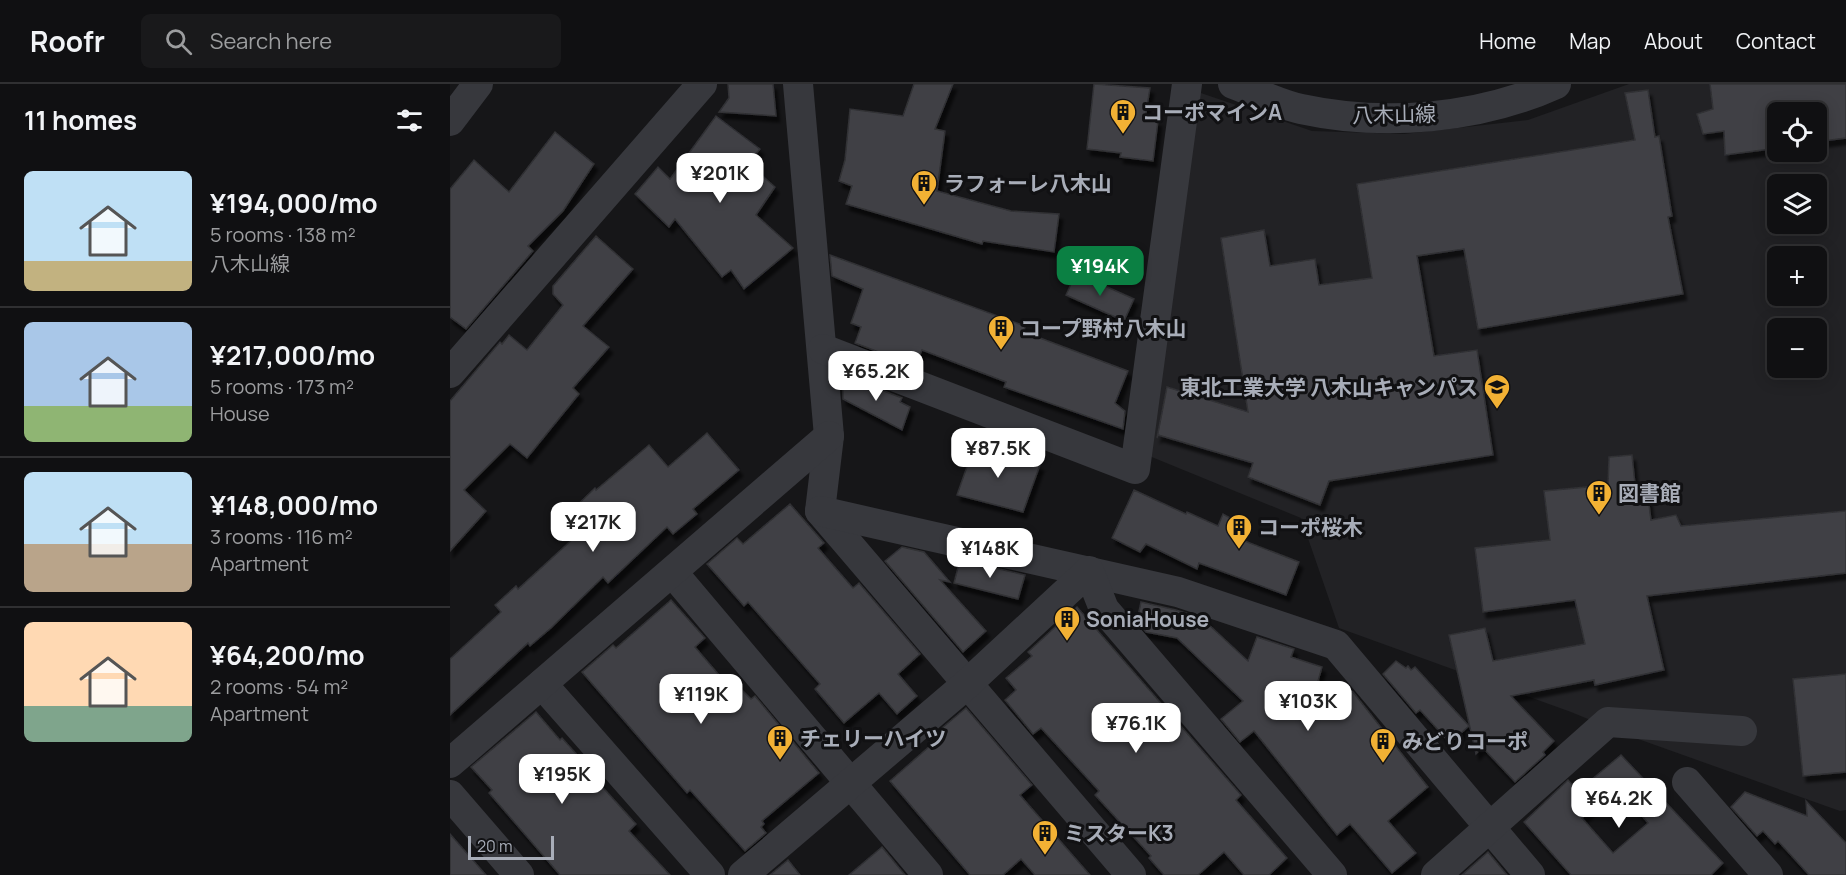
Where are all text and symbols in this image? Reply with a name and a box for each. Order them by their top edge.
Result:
search box [141,14,561,68]
text: Roofr [30,22,105,60]
icon: search [162,25,195,58]
text: Search here [210,26,332,56]
text: Home [1479,27,1536,55]
text: Map [1569,27,1611,55]
text: About [1644,27,1703,55]
text: Contact [1736,27,1816,55]
building icon: コーポマインA [1108,97,1138,135]
place label: コーポマインA [1142,98,1282,126]
street label: 八木山線 [1352,99,1436,129]
text: 11 homes [24,102,137,138]
map controls [1767,102,1827,378]
button: locate [1767,102,1827,162]
icon: filters [393,104,426,137]
pin: ¥201K [678,153,762,204]
text: ¥201K [691,159,750,186]
building icon: ラフォーレ八木山 [909,168,939,206]
place label: ラフォーレ八木山 [944,169,1112,197]
button: layers [1767,174,1827,234]
text: ¥194,000/mo [210,185,378,221]
icon: home [72,195,144,267]
text: 5 rooms · 138 m² [210,221,356,248]
pin: ¥194K [1058,246,1142,297]
button: + [1767,246,1827,306]
text: 八木山線 [210,250,290,277]
text: ¥194K [1071,252,1129,279]
building icon: コープ野村八木山 [986,313,1016,351]
place label: コープ野村八木山 [1020,314,1187,342]
button: − [1767,318,1827,378]
text: ¥217,000/mo [210,337,375,373]
icon: home [72,346,144,418]
pin: ¥65.2K [827,351,925,402]
text: ¥65.2K [842,357,910,384]
school or university icon: 東北工業大学 八木山キャンパス [1482,372,1512,410]
text: 5 rooms · 173 m² [210,373,354,400]
place label: 東北工業大学 八木山キャンパス [1180,373,1478,401]
text: House [210,400,270,427]
pin: ¥87.5K [949,428,1047,479]
text: ¥87.5K [965,434,1031,461]
building icon: 図書館 [1584,478,1614,516]
place label: 図書館 [1618,479,1681,507]
text: ¥148,000/mo [210,487,378,523]
icon: home [72,496,144,568]
pin: ¥217K [551,502,635,553]
text: ¥217K [565,508,621,535]
building icon: コーポ桜木 [1224,512,1254,550]
place label: コーポ桜木 [1258,513,1363,541]
text: 3 rooms · 116 m² [210,523,353,550]
pin: ¥148K [948,528,1032,579]
text: ¥148K [961,534,1019,561]
text: Apartment [210,550,309,577]
building icon: SoniaHouse [1052,604,1082,642]
place label: SoniaHouse [1086,605,1209,633]
text: ¥64,200/mo [210,637,365,673]
icon: home [72,646,144,718]
text: 2 rooms · 54 m² [210,673,348,700]
pin: ¥119K [659,674,743,725]
text: ¥119K [673,680,729,707]
pin: ¥103K [1266,681,1350,732]
text: ¥103K [1279,687,1337,714]
text: Apartment [210,700,309,727]
pin: ¥76.1K [1087,703,1185,754]
text: ¥76.1K [1106,709,1166,736]
building icon: チェリーハイツ [765,723,795,761]
place label: チェリーハイツ [800,724,946,752]
building icon: みどりコーポ [1368,726,1398,764]
place label: みどりコーポ [1402,727,1528,755]
pin: ¥195K [520,754,604,805]
text: ¥195K [533,760,591,787]
pin: ¥64.2K [1570,778,1668,829]
text: ¥64.2K [1585,784,1653,811]
building icon: ミスターK3 [1030,818,1060,856]
place label: ミスターK3 [1064,819,1174,847]
scale bar [468,833,554,860]
text: 20 m [477,835,513,857]

